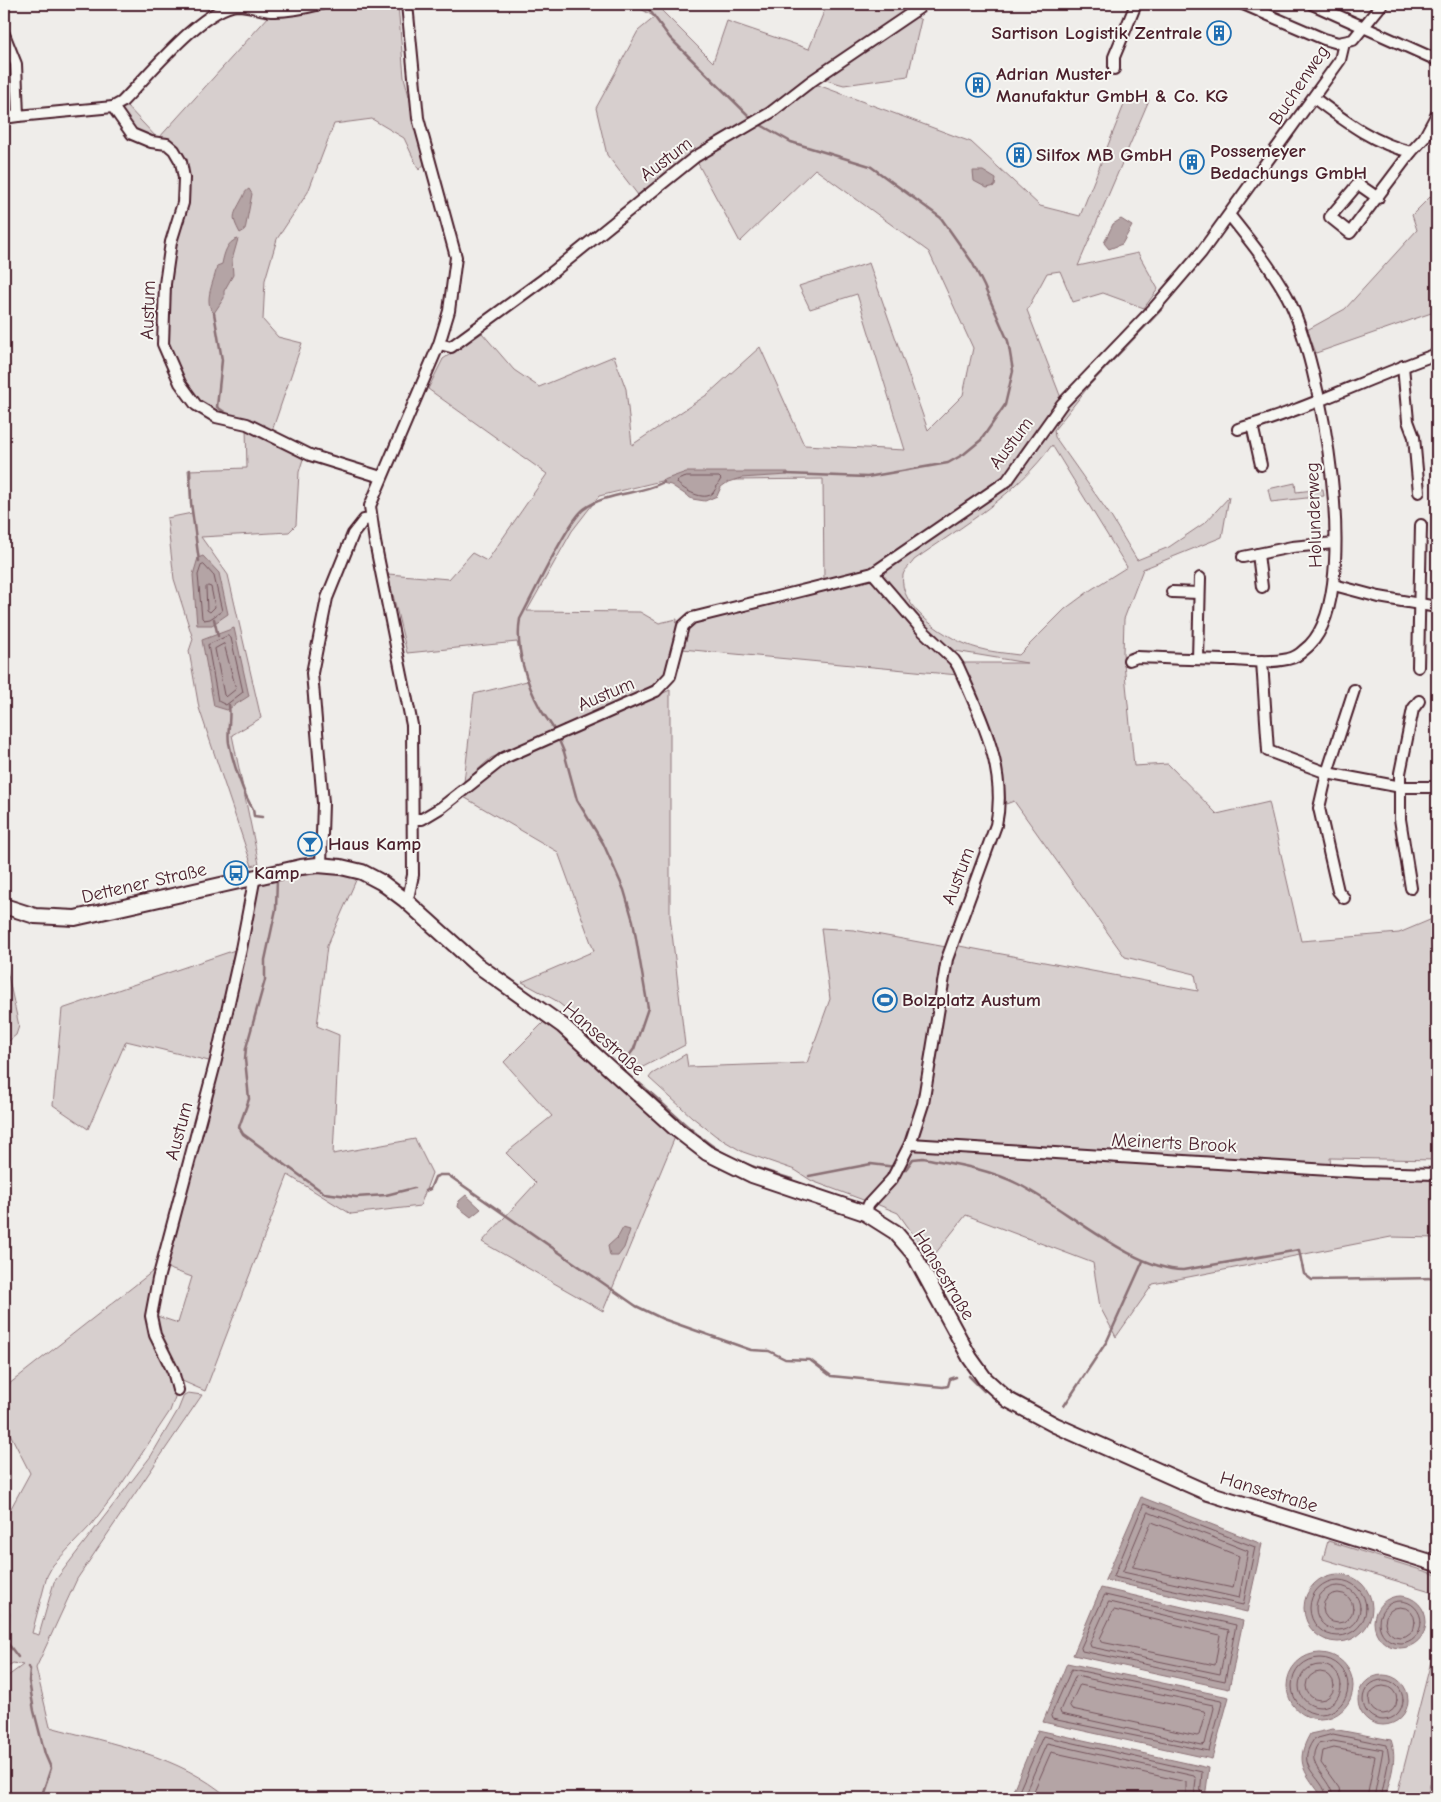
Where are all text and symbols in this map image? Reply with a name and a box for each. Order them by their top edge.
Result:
building icon: Sartison Logistik Zentrale [1206,20,1232,46]
place label: Sartison Logistik Zentrale [992,22,1202,44]
street label: Buchenweg [1264,41,1334,129]
place label: Adrian Muster Manufaktur GmbH & Co. KG [996,63,1229,107]
building icon: Adrian Muster Manufaktur GmbH & Co. KG [965,72,991,98]
street label: Austum [636,132,696,186]
place label: Possemeyer Bedachungs GmbH [1210,140,1367,184]
building icon: Silfox MB GmbH [1006,142,1032,168]
place label: Silfox MB GmbH [1036,144,1172,166]
building icon: Possemeyer Bedachungs GmbH [1179,149,1205,175]
street label: Austum [136,280,160,340]
street label: Austum [984,413,1038,473]
street label: Holunderweg [1301,462,1327,568]
street label: Austum [574,672,638,716]
bar icon: Haus Kamp [297,831,323,857]
place label: Haus Kamp [328,833,421,855]
street label: Austum [937,844,979,908]
street label: Dettener Straße [79,858,209,908]
bus stop icon: Kamp [223,860,249,886]
place label: Kamp [254,862,299,884]
sports icon: Bolzplatz Austum [872,987,898,1013]
place label: Bolzplatz Austum [902,989,1041,1011]
street label: Hansestraße [559,997,649,1081]
street label: Austum [161,1099,197,1163]
street label: Meinerts Brook [1111,1129,1238,1157]
street label: Hansestraße [908,1226,980,1324]
street label: Hansestraße [1217,1467,1321,1517]

